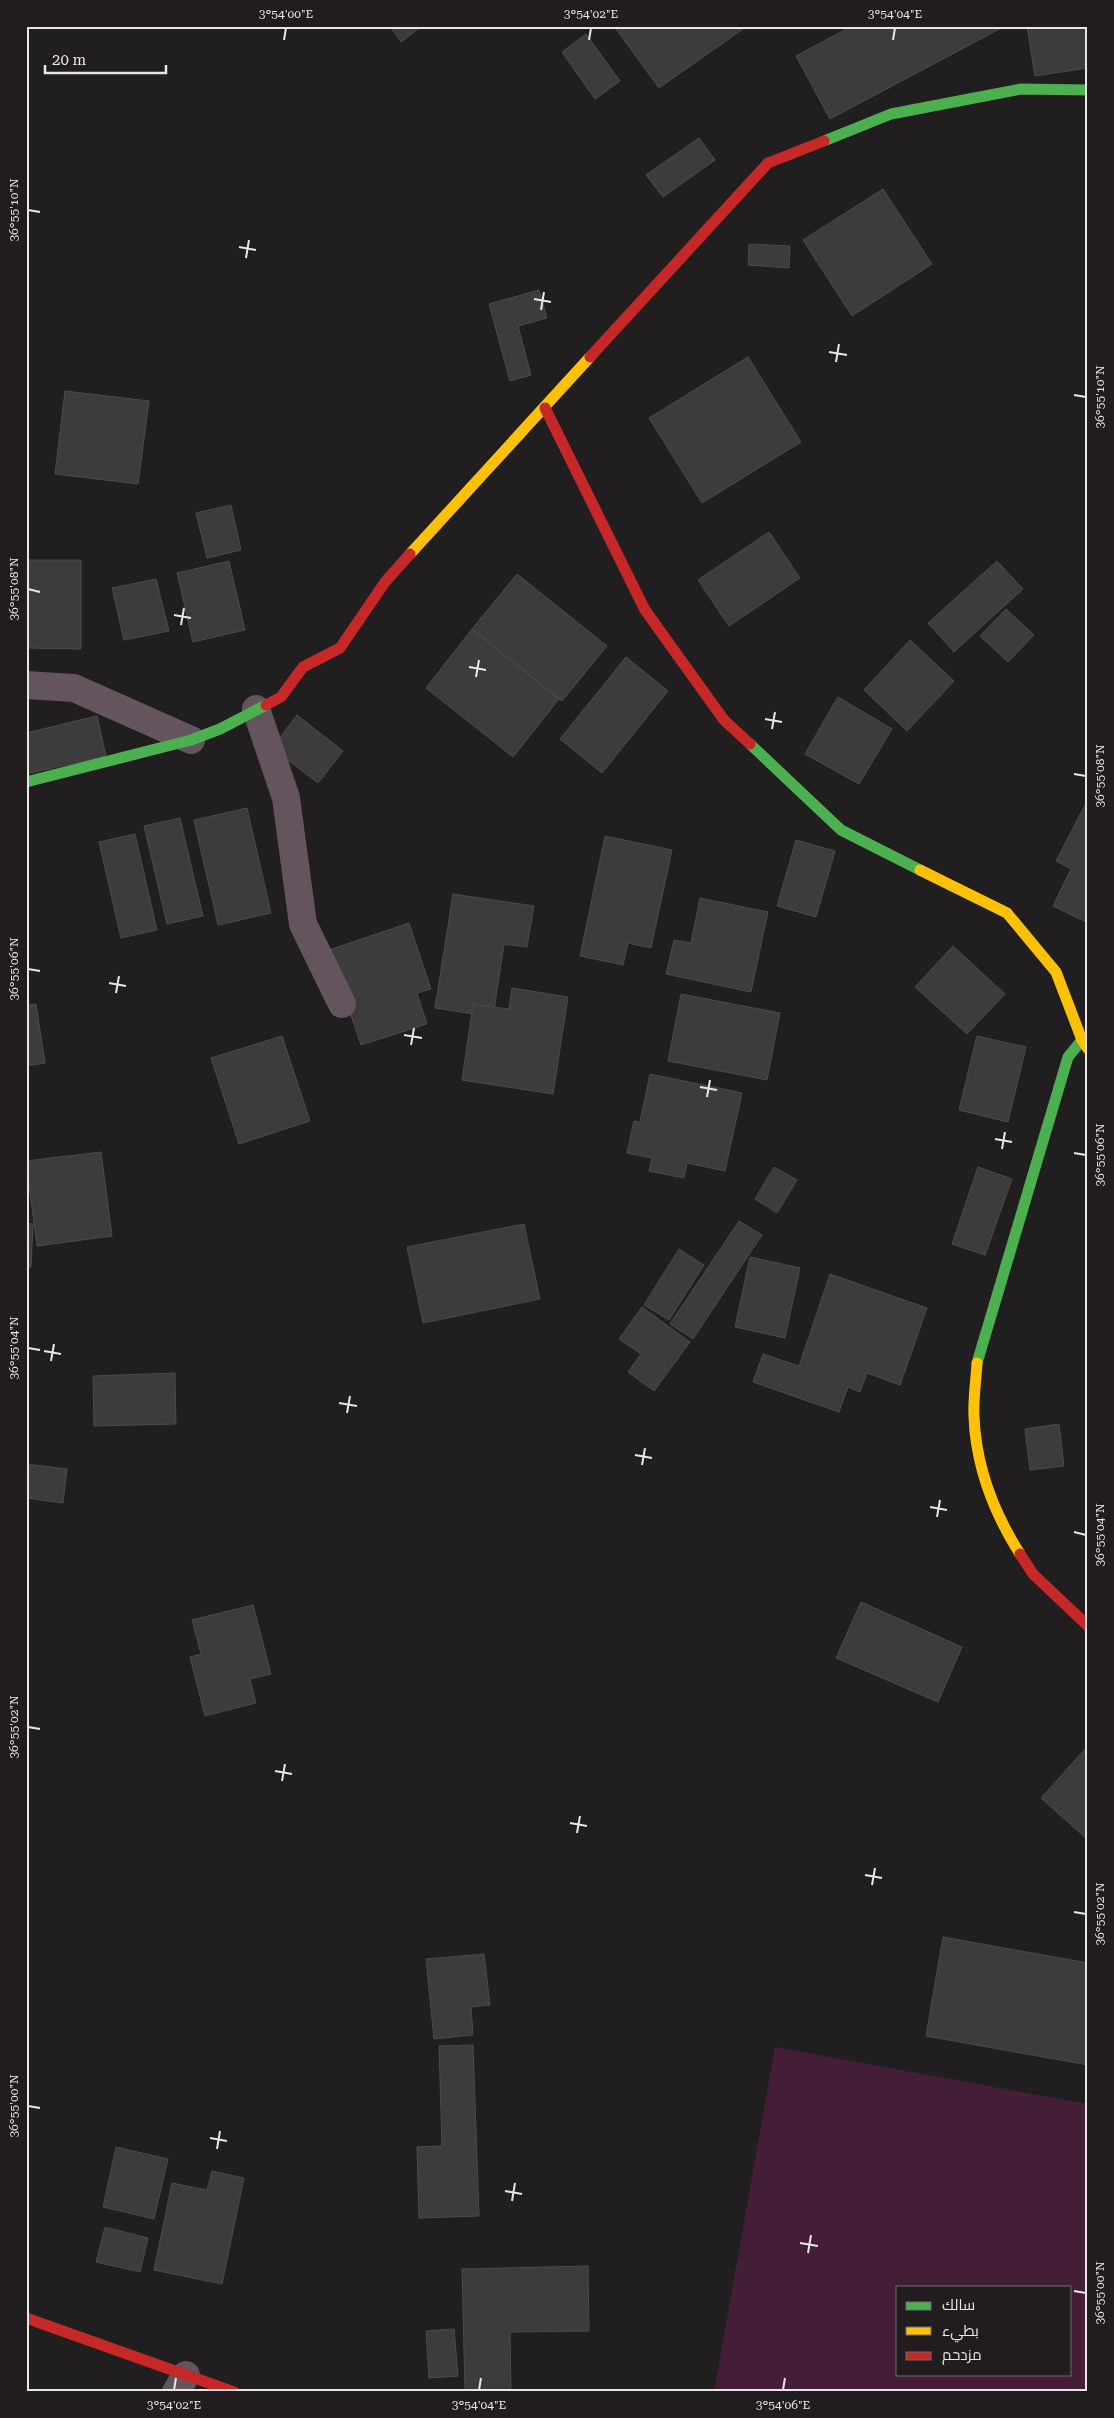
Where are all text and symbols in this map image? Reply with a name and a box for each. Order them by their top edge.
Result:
text: 3°54'00"E [259,7,313,21]
text: 3°54'02"E [564,7,618,21]
text: 3°54'04"E [868,7,922,21]
scale bar [45,42,166,74]
text: 20 m [52,51,87,69]
text: 36°55'10"N [7,178,21,242]
text: 36°55'10"N [1093,365,1107,429]
text: 36°55'08"N [7,557,21,621]
text: 36°55'08"N [1093,744,1107,808]
text: 36°55'06"N [7,937,21,1001]
text: 36°55'06"N [1093,1123,1107,1187]
text: 36°55'04"N [7,1316,21,1380]
text: 36°55'04"N [1093,1503,1107,1567]
text: 36°55'02"N [7,1695,21,1759]
text: 36°55'02"N [1093,1882,1107,1946]
text: 36°55'00"N [7,2074,21,2138]
text: 36°55'00"N [1093,2261,1107,2325]
legend [896,2286,1072,2376]
text: سالك [942,2296,975,2314]
text: بطيء [942,2322,979,2343]
text: مزدحم [942,2346,982,2365]
text: 3°54'02"E [147,2398,201,2412]
text: 3°54'04"E [452,2398,506,2412]
text: 3°54'06"E [756,2398,810,2412]

